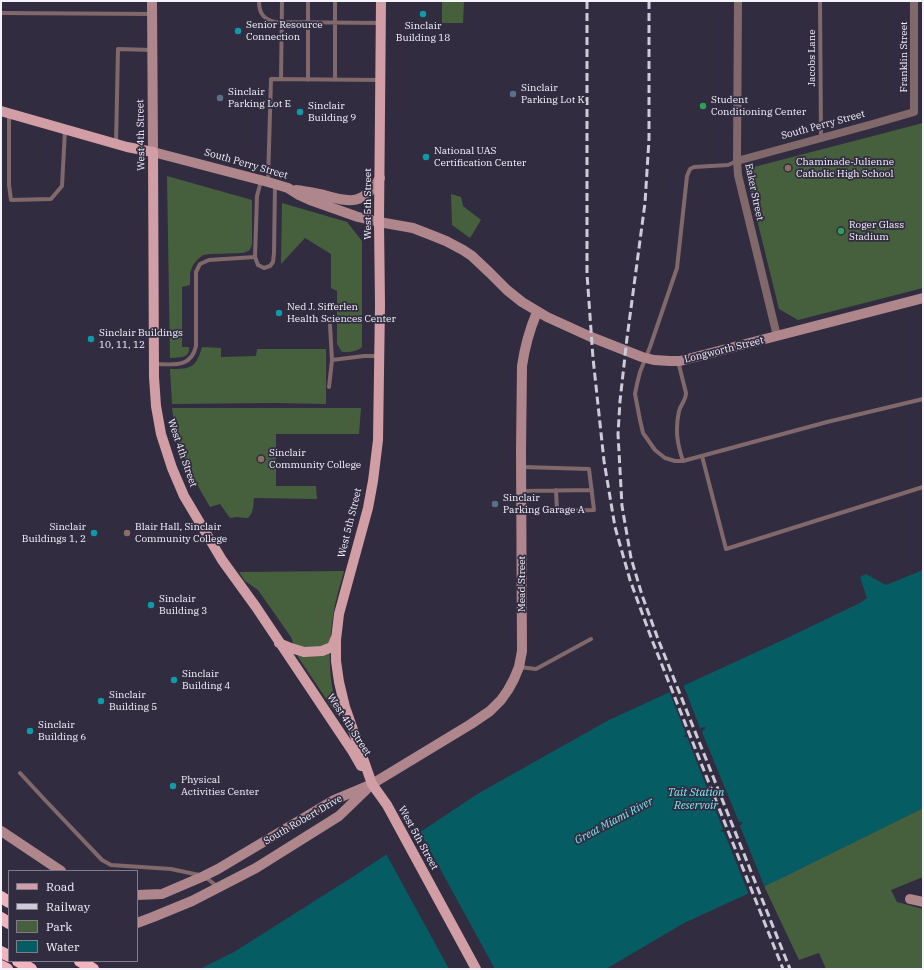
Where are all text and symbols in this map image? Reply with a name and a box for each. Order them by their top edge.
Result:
marker: Sinclair Building 18 [418,9,428,19]
place label: Senior Resource Connection [246,19,323,42]
place label: Sinclair Building 18 [396,20,450,44]
street label: Franklin Street [898,21,910,93]
marker: Senior Resource Connection [233,26,243,36]
street label: Jacobs Lane [806,29,818,87]
place label: Sinclair Parking Lot K [521,82,585,106]
place label: Sinclair Parking Lot E [228,86,291,110]
marker: Sinclair Parking Lot K [508,89,518,99]
marker: Sinclair Parking Lot E [215,93,225,103]
place label: Student Conditioning Center [711,94,806,118]
street label: West 4th Street [134,99,148,171]
place label: Sinclair Building 9 [308,100,356,124]
marker: Student Conditioning Center [698,101,708,111]
marker: Sinclair Building 9 [295,107,305,117]
street label: South Perry Street [780,108,866,142]
place label: National UAS Certification Center [434,145,526,168]
street label: South Perry Street [203,146,289,182]
marker: National UAS Certification Center [421,152,431,162]
place label: Chaminade-Julienne Catholic High School [796,156,894,180]
street label: Eaker Street [742,163,766,221]
marker: Chaminade-Julienne Catholic High School [783,163,793,173]
street label: West 5th Street [362,168,374,240]
place label: Roger Glass Stadium [849,219,904,242]
marker: Roger Glass Stadium [836,226,846,236]
place label: Ned J. Sifferlen Health Sciences Center [287,301,396,324]
marker: Ned J. Sifferlen Health Sciences Center [274,308,284,318]
place label: Sinclair Buildings 10, 11, 12 [99,327,183,350]
marker: Sinclair Buildings 10, 11, 12 [86,334,96,344]
street label: Longworth Street [683,334,765,366]
street label: West 4th Street [165,417,199,489]
place label: Sinclair Community College [269,447,361,470]
marker: Sinclair Community College [256,454,266,464]
street label: West 5th Street [336,487,364,559]
place label: Sinclair Parking Garage A [503,492,585,516]
marker: Sinclair Parking Garage A [490,499,500,509]
place label: Sinclair Buildings 1, 2 [22,521,86,544]
place label: Blair Hall, Sinclair Community College [135,521,227,544]
marker: Sinclair Buildings 1, 2 [89,528,99,538]
marker: Blair Hall, Sinclair Community College [122,528,132,538]
street label: Mead Street [516,556,528,612]
place label: Sinclair Building 3 [159,593,207,616]
marker: Sinclair Building 3 [146,600,156,610]
place label: Sinclair Building 4 [182,668,230,692]
marker: Sinclair Building 4 [169,675,179,685]
place label: Sinclair Building 5 [109,689,157,712]
street label: West 4th Street [325,692,373,758]
marker: Sinclair Building 5 [96,696,106,706]
place label: Sinclair Building 6 [38,719,86,742]
marker: Sinclair Building 6 [25,726,35,736]
place label: Physical Activities Center [181,774,259,798]
marker: Physical Activities Center [168,781,178,791]
water label: Tait Station Reservoir [668,786,724,812]
street label: South Robert Drive [261,793,345,847]
water label: Great Miami River [573,795,655,847]
street label: West 5th Street [395,804,441,872]
legend [8,870,138,962]
text: Road [46,879,75,894]
text: Railway [46,899,90,914]
text: Park [46,919,72,934]
text: Water [46,939,79,954]

